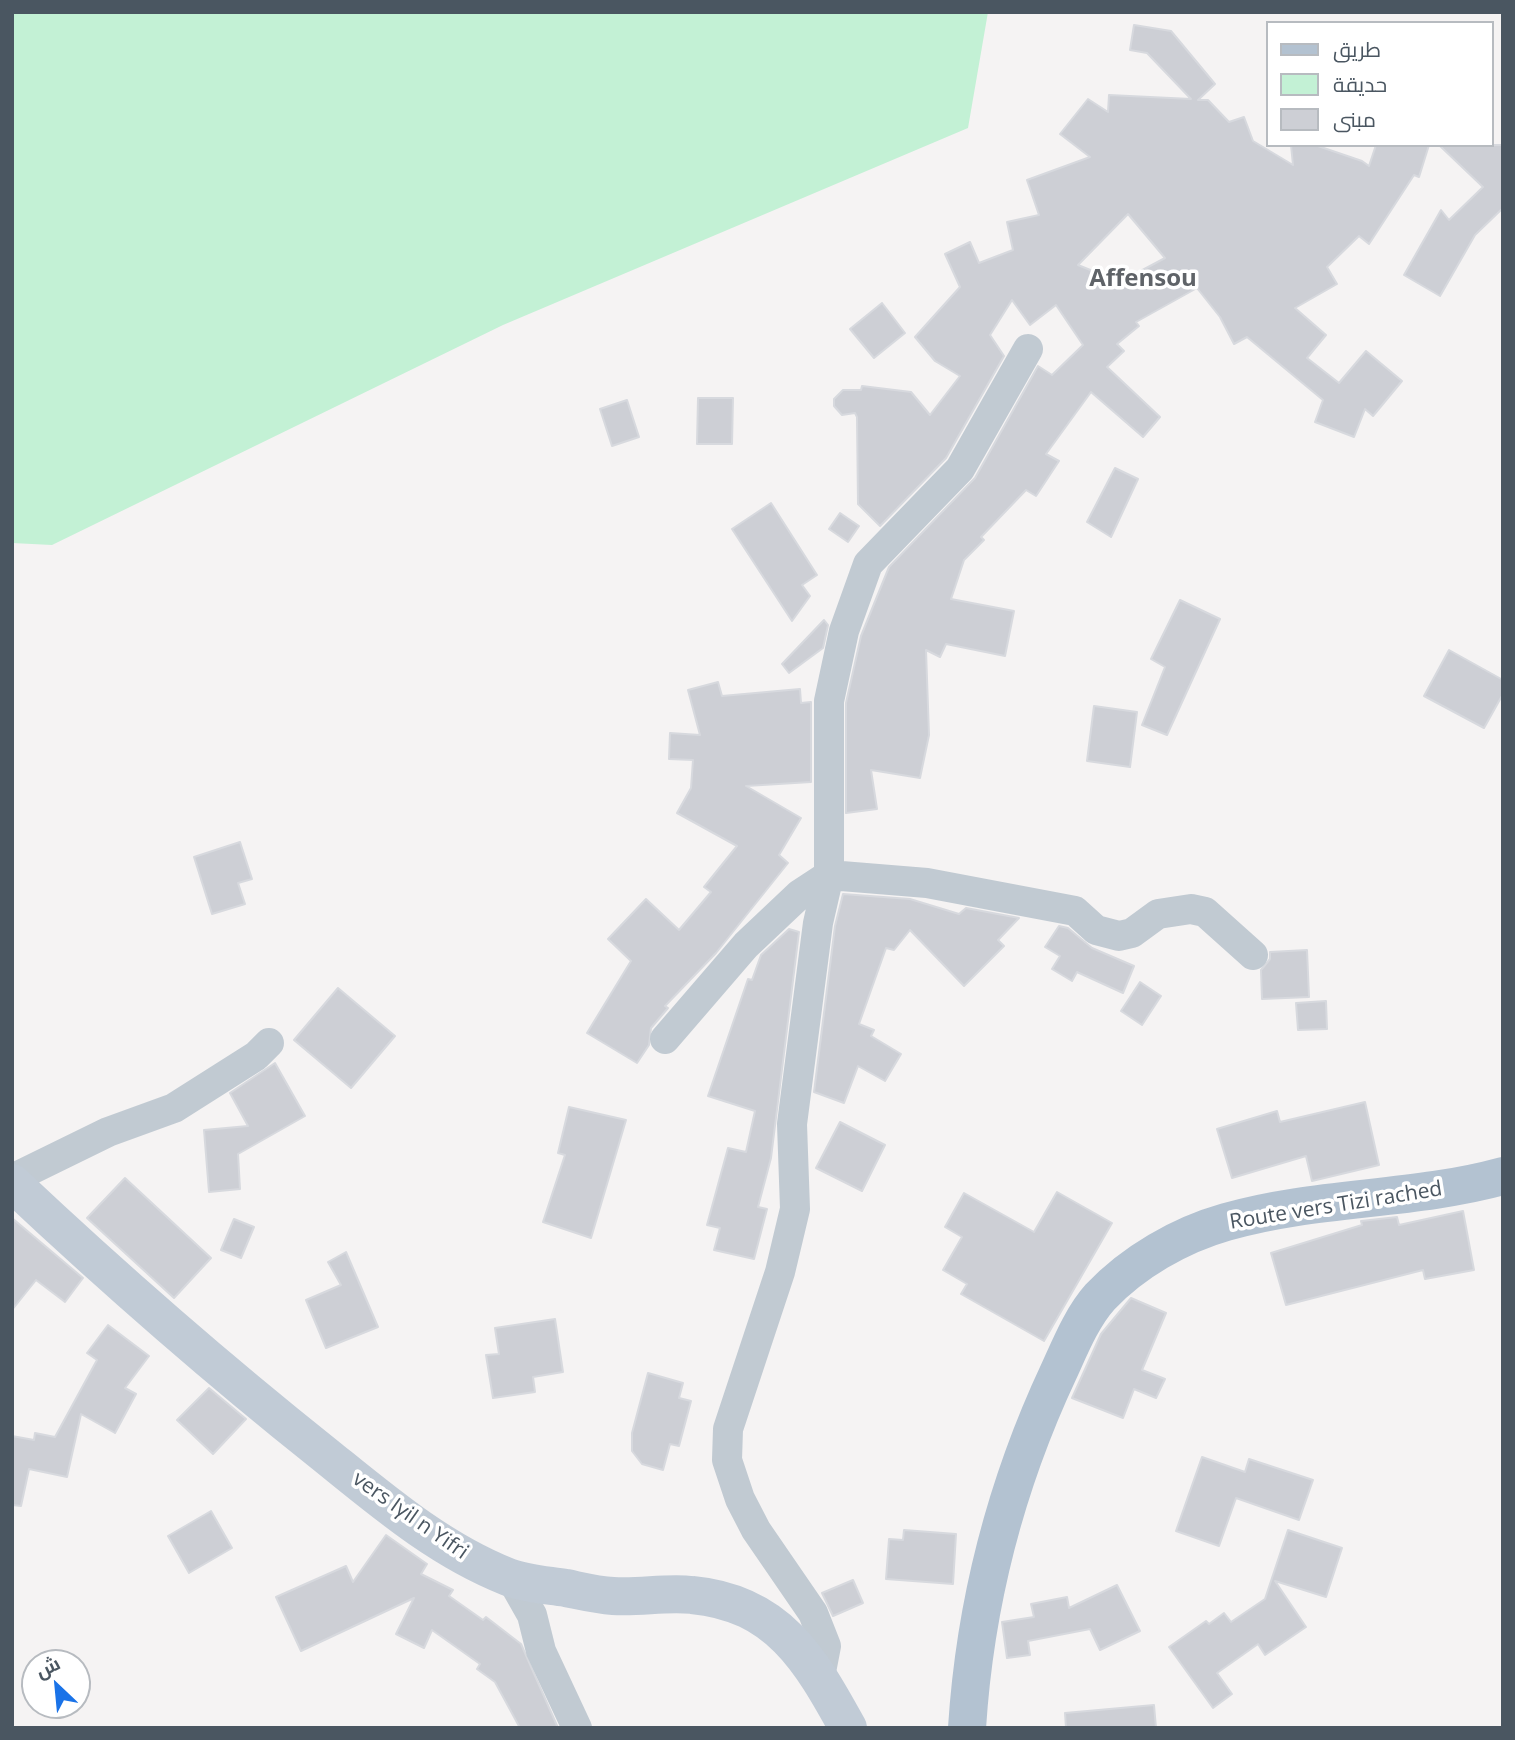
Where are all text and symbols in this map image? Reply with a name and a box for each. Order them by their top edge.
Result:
legend [1266,21,1494,147]
text: طريق [1333,35,1381,63]
text: حديقة [1333,70,1387,98]
text: مبنى [1333,105,1376,133]
district label: Affensou [1089,265,1197,293]
street label: Route vers Tizi rached [1228,1177,1444,1235]
street label: vers Iγil n Yifri [347,1467,473,1565]
north arrow [21,1649,91,1719]
text: ش [31,1650,64,1684]

